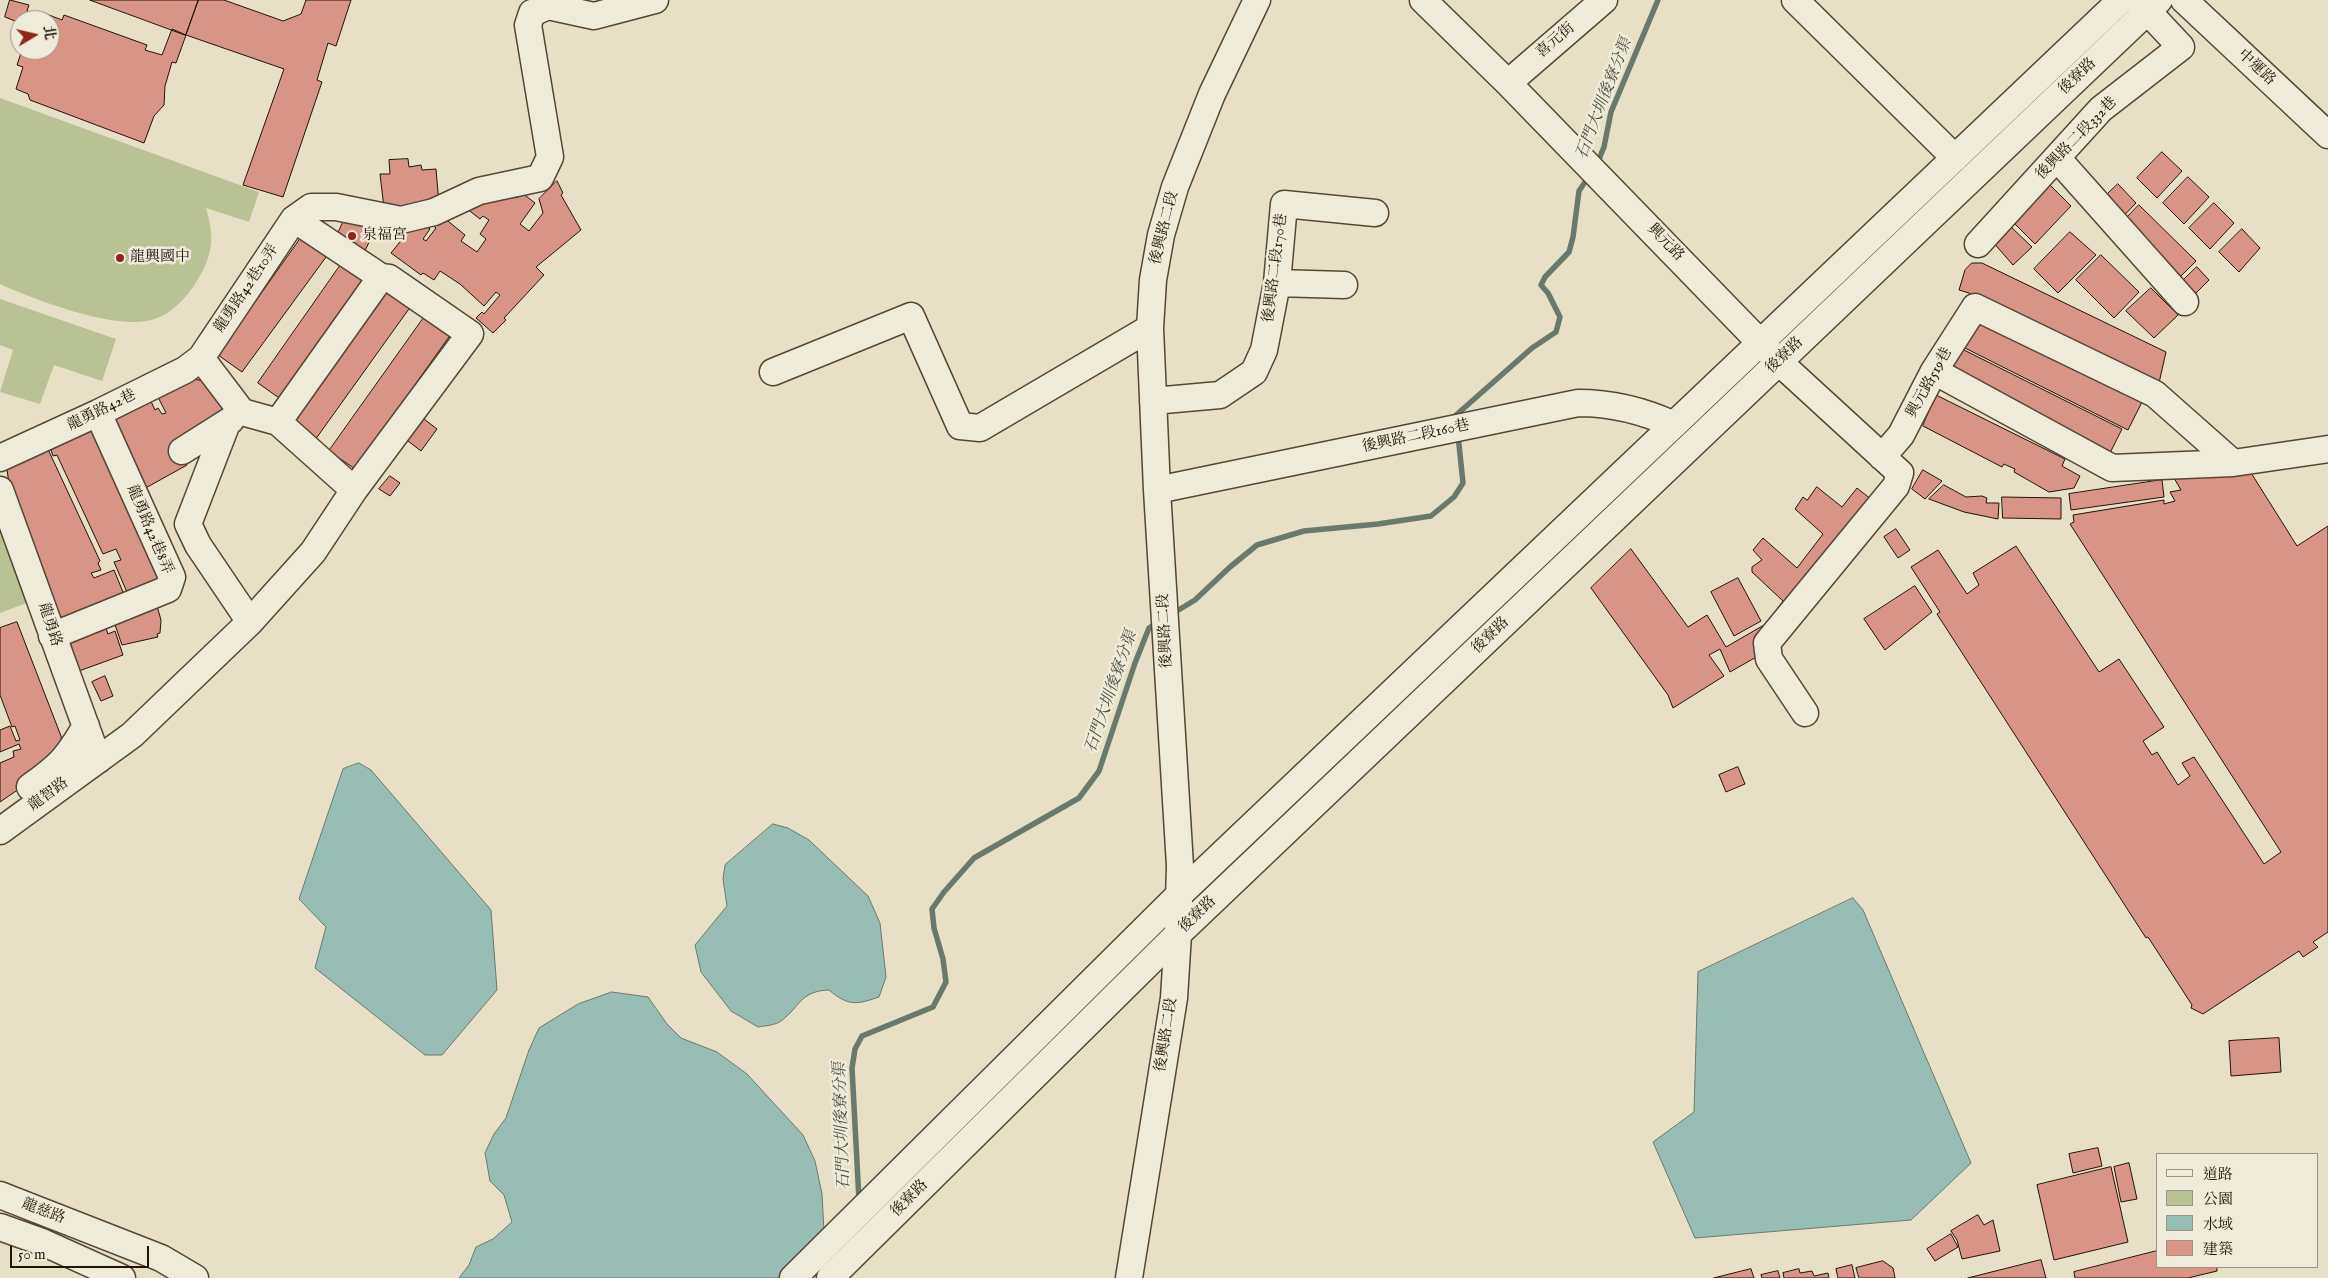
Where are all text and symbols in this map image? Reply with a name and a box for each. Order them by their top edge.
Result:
north arrow [10,10,60,60]
street label: 喜元街 [1533,19,1579,63]
text: 北 [39,24,59,41]
water label: 石門大圳後寮分渠 [1573,36,1637,162]
street label: 中運路 [2233,46,2279,90]
street label: 後寮路 [2056,55,2100,99]
street label: 後興路二段332巷 [2033,94,2121,184]
street label: 後興路二段 [1147,189,1183,267]
street label: 後興路二段170巷 [1260,212,1292,324]
street label: 興元路 [1643,221,1687,265]
place label: 泉福宮 [362,227,407,245]
marker: 泉福宮 [346,230,358,242]
street label: 龍勇路42巷10弄 [211,242,283,336]
place label: 龍興國中 [130,249,190,267]
marker: 龍興國中 [114,252,126,264]
street label: 後寮路 [1763,334,1807,378]
street label: 興元路519巷 [1903,345,1957,421]
street label: 龍勇路42巷 [65,387,139,435]
street label: 後興路二段160巷 [1361,417,1471,457]
street label: 龍勇路42巷8弄 [122,483,176,577]
street label: 後興路二段 [1155,593,1177,669]
street label: 龍勇路 [33,601,65,649]
street label: 後寮路 [1469,614,1513,658]
water label: 石門大圳後寮分渠 [1082,628,1142,756]
street label: 龍智路 [26,774,72,816]
street label: 後寮路 [1176,893,1220,937]
street label: 後興路二段 [1152,997,1182,1073]
water label: 石門大圳後寮分渠 [831,1062,855,1190]
legend [2156,1153,2318,1268]
text: 道路 [2203,1165,2233,1184]
street label: 後寮路 [888,1177,932,1221]
text: 公園 [2203,1190,2233,1209]
street label: 龍慈路 [19,1196,67,1228]
text: 水域 [2203,1215,2233,1234]
scale bar [12,1236,151,1268]
text: 建築 [2203,1240,2233,1259]
text: 50 m [18,1245,46,1264]

